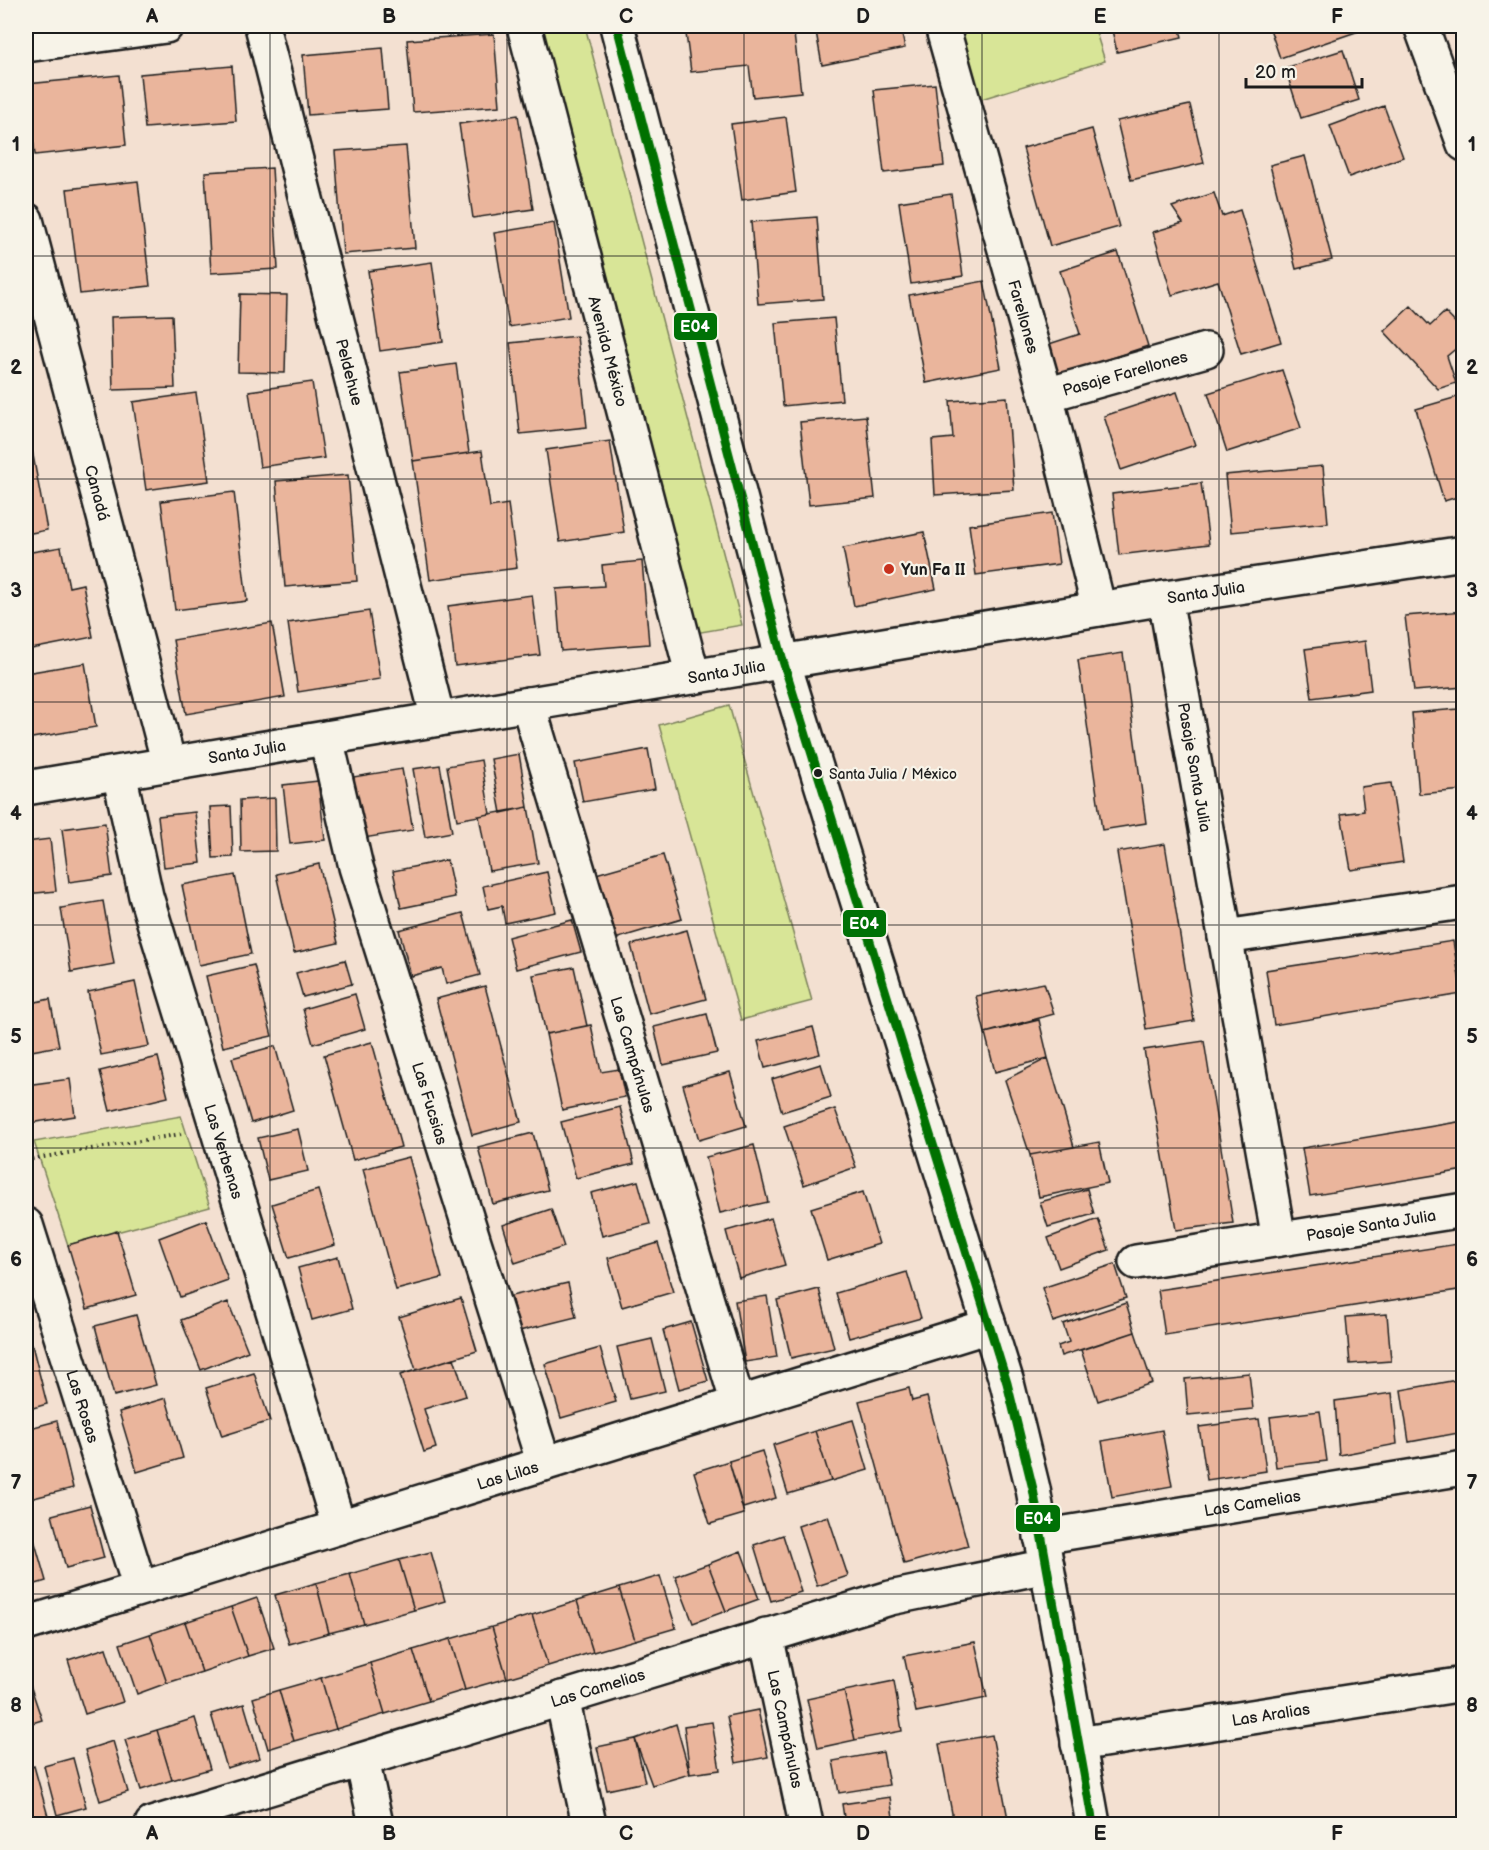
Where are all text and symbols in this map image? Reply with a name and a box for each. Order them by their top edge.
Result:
text: A [145,5,159,29]
text: B [382,5,396,29]
text: C [619,5,633,29]
text: D [856,5,870,29]
text: E [1094,5,1107,29]
text: F [1331,5,1343,29]
scale bar [1246,51,1362,89]
text: 20 m [1255,62,1296,83]
text: 1 [12,133,20,157]
text: 1 [1468,133,1476,157]
street label: Farellones [1003,278,1042,356]
street label: Avenida México [583,294,630,409]
line badge: E04 [673,312,718,341]
text: E04 [680,318,710,337]
street label: Peldehue [331,337,366,408]
street label: Pasaje Farellones [1061,348,1190,401]
text: 2 [10,356,22,380]
text: 2 [1466,356,1478,380]
street label: Canadá [80,463,113,523]
place label: Yun Fa II [901,561,966,580]
marker: Yun Fa II [882,562,896,576]
street label: Santa Julia [1166,578,1246,609]
text: 3 [10,579,22,603]
text: 3 [1466,579,1478,603]
street label: Santa Julia [686,657,767,688]
street label: Pasaje Santa Julia [1173,701,1214,834]
street label: Santa Julia [207,737,287,768]
place label: Santa Julia / México [829,766,957,783]
marker: Santa Julia / México [812,767,824,779]
text: 4 [10,802,22,826]
text: 4 [1466,802,1478,826]
line badge: E04 [842,909,887,938]
text: E04 [849,915,879,934]
street label: Las Campánulas [605,995,658,1115]
text: 5 [10,1025,22,1049]
text: 5 [1466,1025,1478,1049]
street label: Las Fucsias [407,1060,451,1147]
street label: Las Verbenas [199,1102,246,1202]
street label: Pasaje Santa Julia [1305,1207,1438,1246]
text: 6 [10,1248,22,1272]
text: 6 [1466,1248,1478,1272]
street label: Las Rosas [61,1368,102,1446]
street label: Las Lilas [475,1458,541,1495]
text: 7 [10,1471,22,1495]
text: 7 [1466,1471,1478,1495]
street label: Las Camelias [1203,1487,1302,1521]
line badge: E04 [1015,1504,1061,1533]
text: E04 [1023,1510,1053,1529]
street label: Las Camelias [549,1666,648,1712]
street label: Las Campánulas [763,1668,806,1790]
text: 8 [10,1694,22,1718]
text: 8 [1466,1694,1478,1718]
street label: Las Aralias [1231,1700,1311,1731]
text: A [145,1822,159,1846]
text: B [382,1822,396,1846]
text: C [619,1822,633,1846]
text: D [856,1822,870,1846]
text: E [1094,1822,1107,1846]
text: F [1331,1822,1343,1846]

